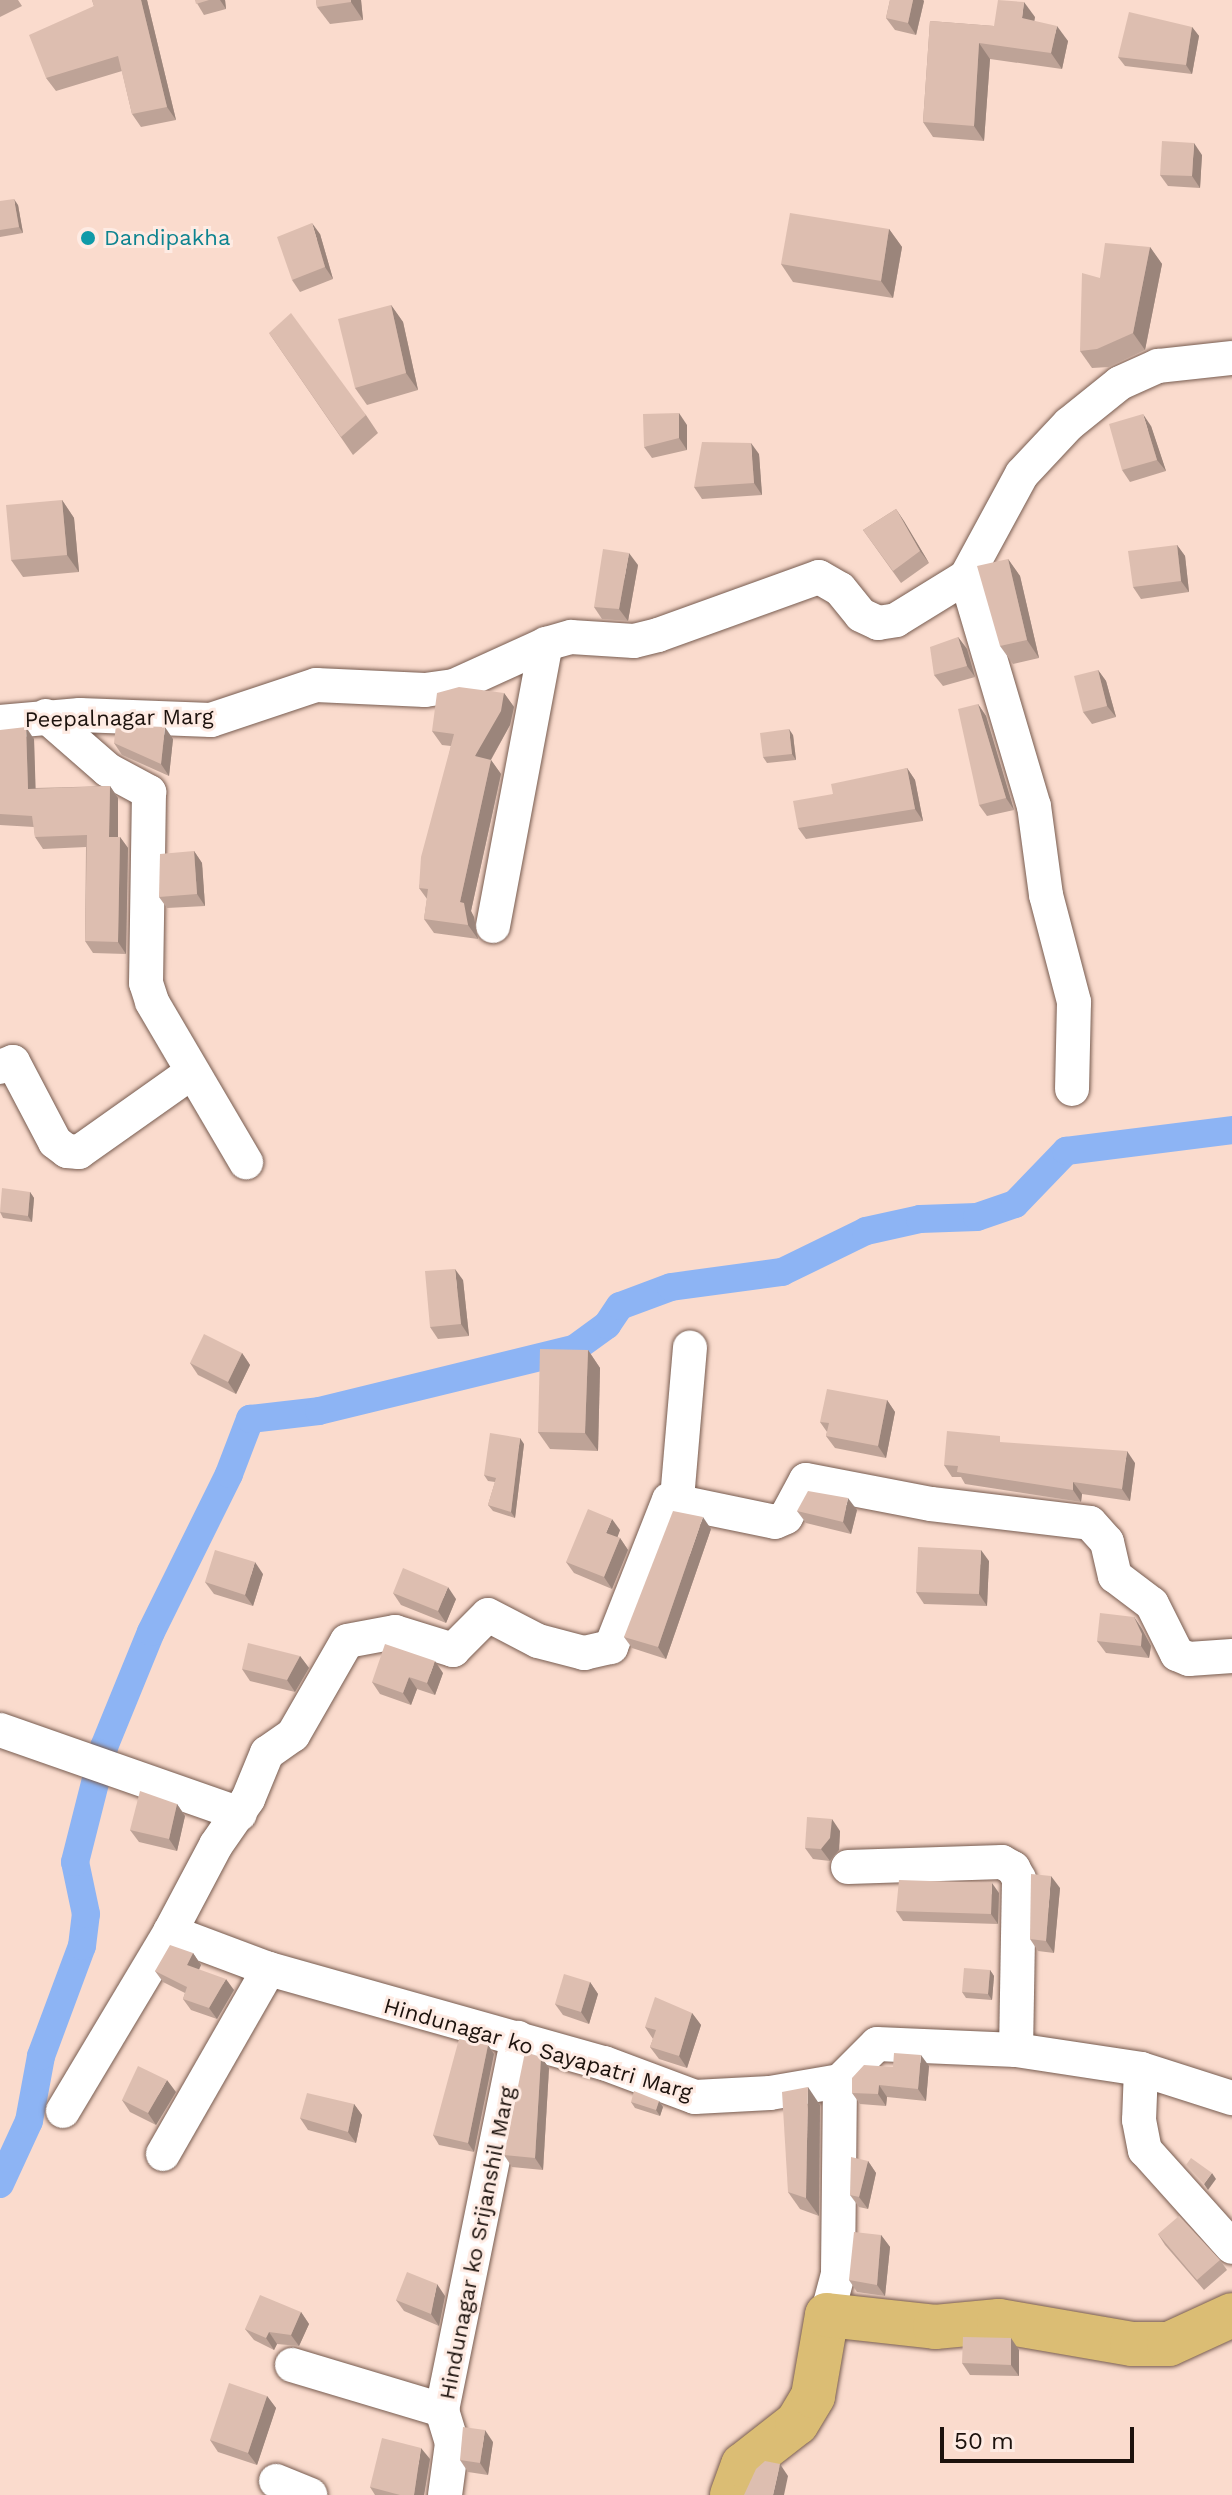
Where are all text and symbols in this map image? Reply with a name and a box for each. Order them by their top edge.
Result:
place label: Dandipakha [104,225,230,251]
marker: Dandipakha [79,229,97,247]
street label: Peepalnagar Marg [24,703,214,733]
street label: Hindunagar ko Sayapatri Marg [380,1992,696,2106]
street label: Hindunagar ko Srijanshil Marg [434,2084,520,2402]
scale bar [944,2411,1138,2461]
text: 50 m [954,2427,1014,2455]

